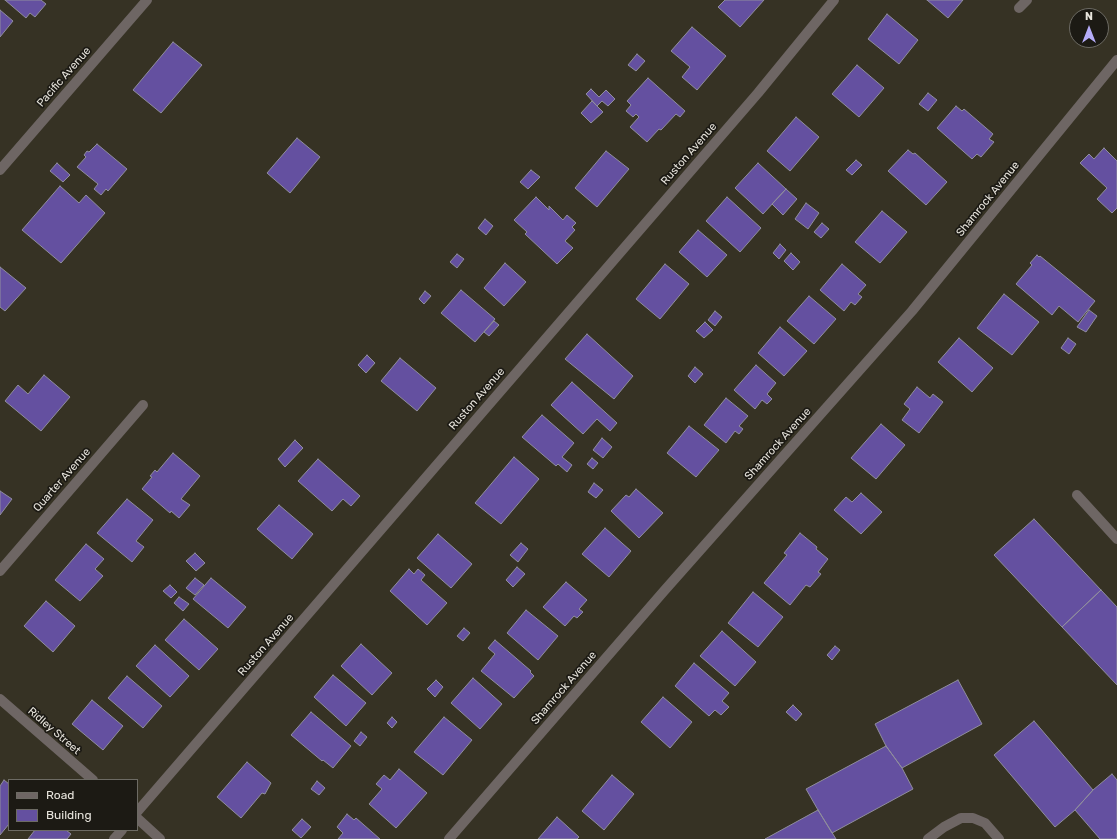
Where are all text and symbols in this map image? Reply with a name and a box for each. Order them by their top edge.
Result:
north arrow [1069,8,1109,48]
text: N [1085,10,1093,23]
street label: Pacific Avenue [34,44,94,110]
street label: Ruston Avenue [658,120,720,188]
street label: Shamrock Avenue [954,159,1022,239]
street label: Ruston Avenue [446,365,508,433]
street label: Shamrock Avenue [742,405,814,483]
street label: Quarter Avenue [31,445,93,515]
street label: Ruston Avenue [235,611,297,679]
street label: Shamrock Avenue [529,649,599,727]
street label: Ridley Street [25,705,83,757]
legend [8,779,138,831]
text: Road [46,788,74,802]
text: Building [46,808,92,822]

